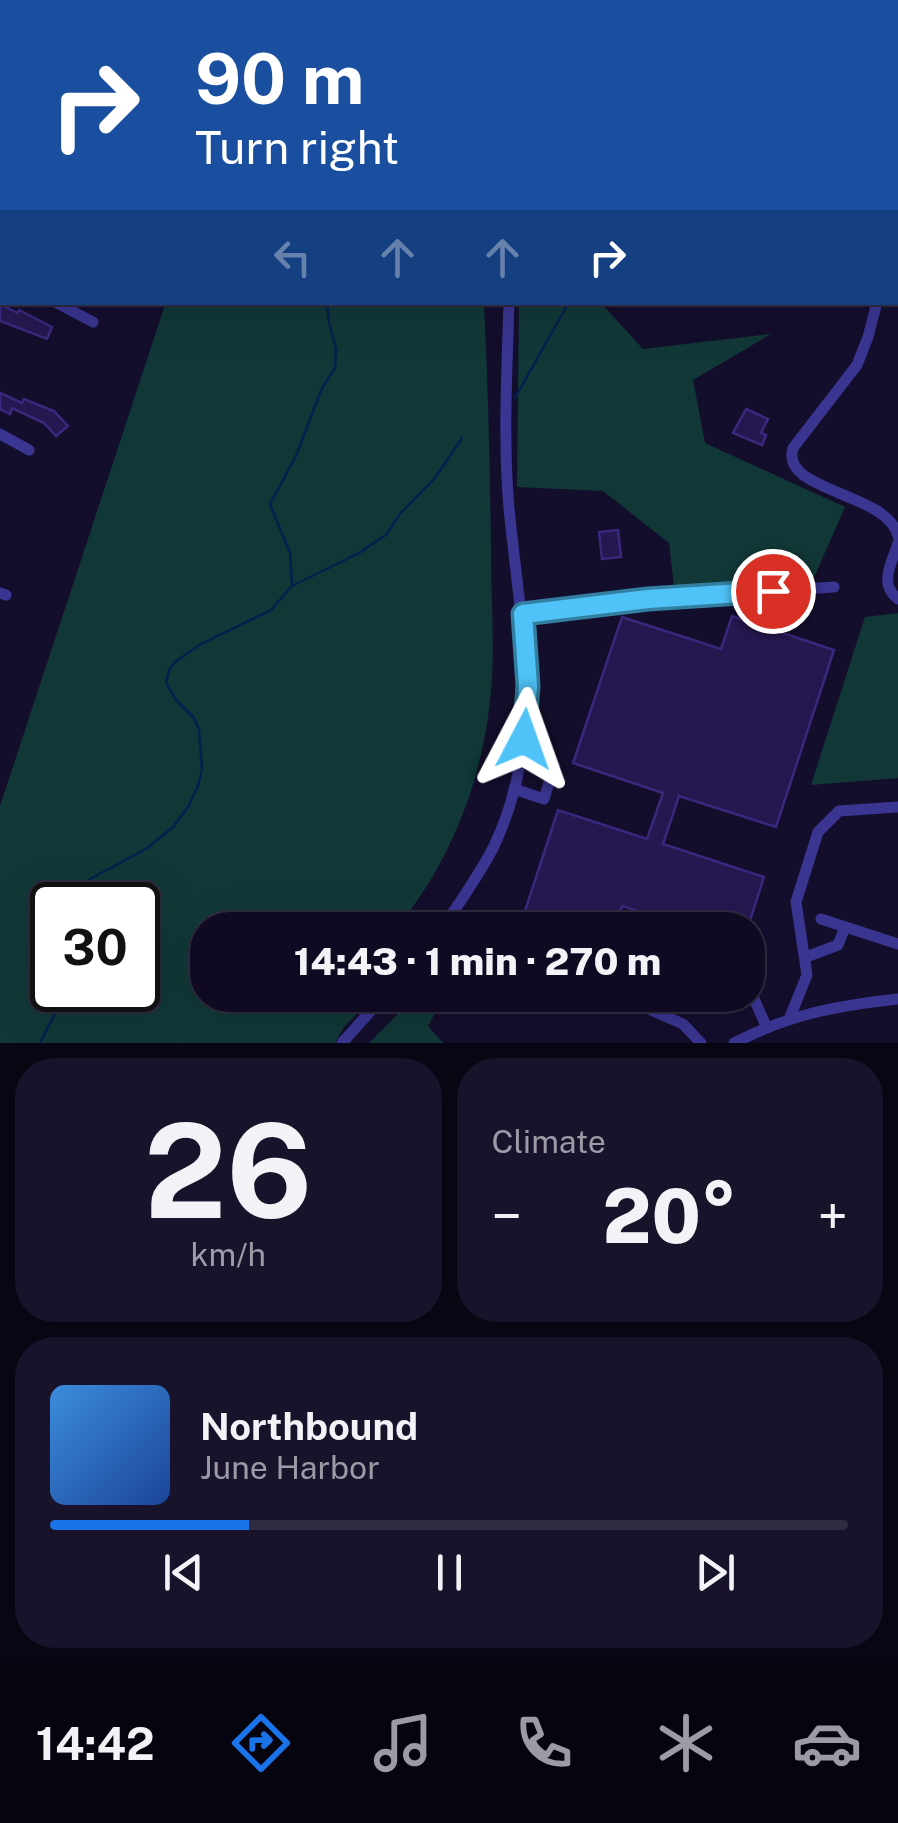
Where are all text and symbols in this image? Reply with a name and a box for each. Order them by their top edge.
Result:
text: 90 m [195,37,365,120]
icon: right [30,40,160,170]
text: Turn right [195,121,399,174]
icon: left [265,230,320,285]
icon: ahead [370,230,425,285]
icon: ahead [475,230,530,285]
icon: right [580,230,635,285]
pin [731,549,816,634]
icon: arrive [746,564,801,619]
position arrow [472,687,576,791]
speed limit sign: 30 [30,882,160,1012]
text: 14:43 · 1 min · 270 m [294,939,661,984]
text: 26 [144,1095,312,1247]
text: Climate [492,1123,606,1160]
text: 20° [603,1172,737,1260]
text: − [492,1184,522,1248]
text: + [817,1184,848,1248]
text: km/h [191,1236,266,1273]
text: Northbound [200,1404,418,1449]
text: June Harbor [200,1449,380,1486]
icon: previous [156,1545,211,1600]
icon: pause [422,1545,477,1600]
icon: next [688,1545,743,1600]
icon: directions [226,1708,296,1778]
icon: music [368,1708,438,1778]
icon: phone [509,1708,579,1778]
icon: climate [651,1708,721,1778]
icon: car [792,1708,862,1778]
text: 14:42 [36,1717,155,1770]

